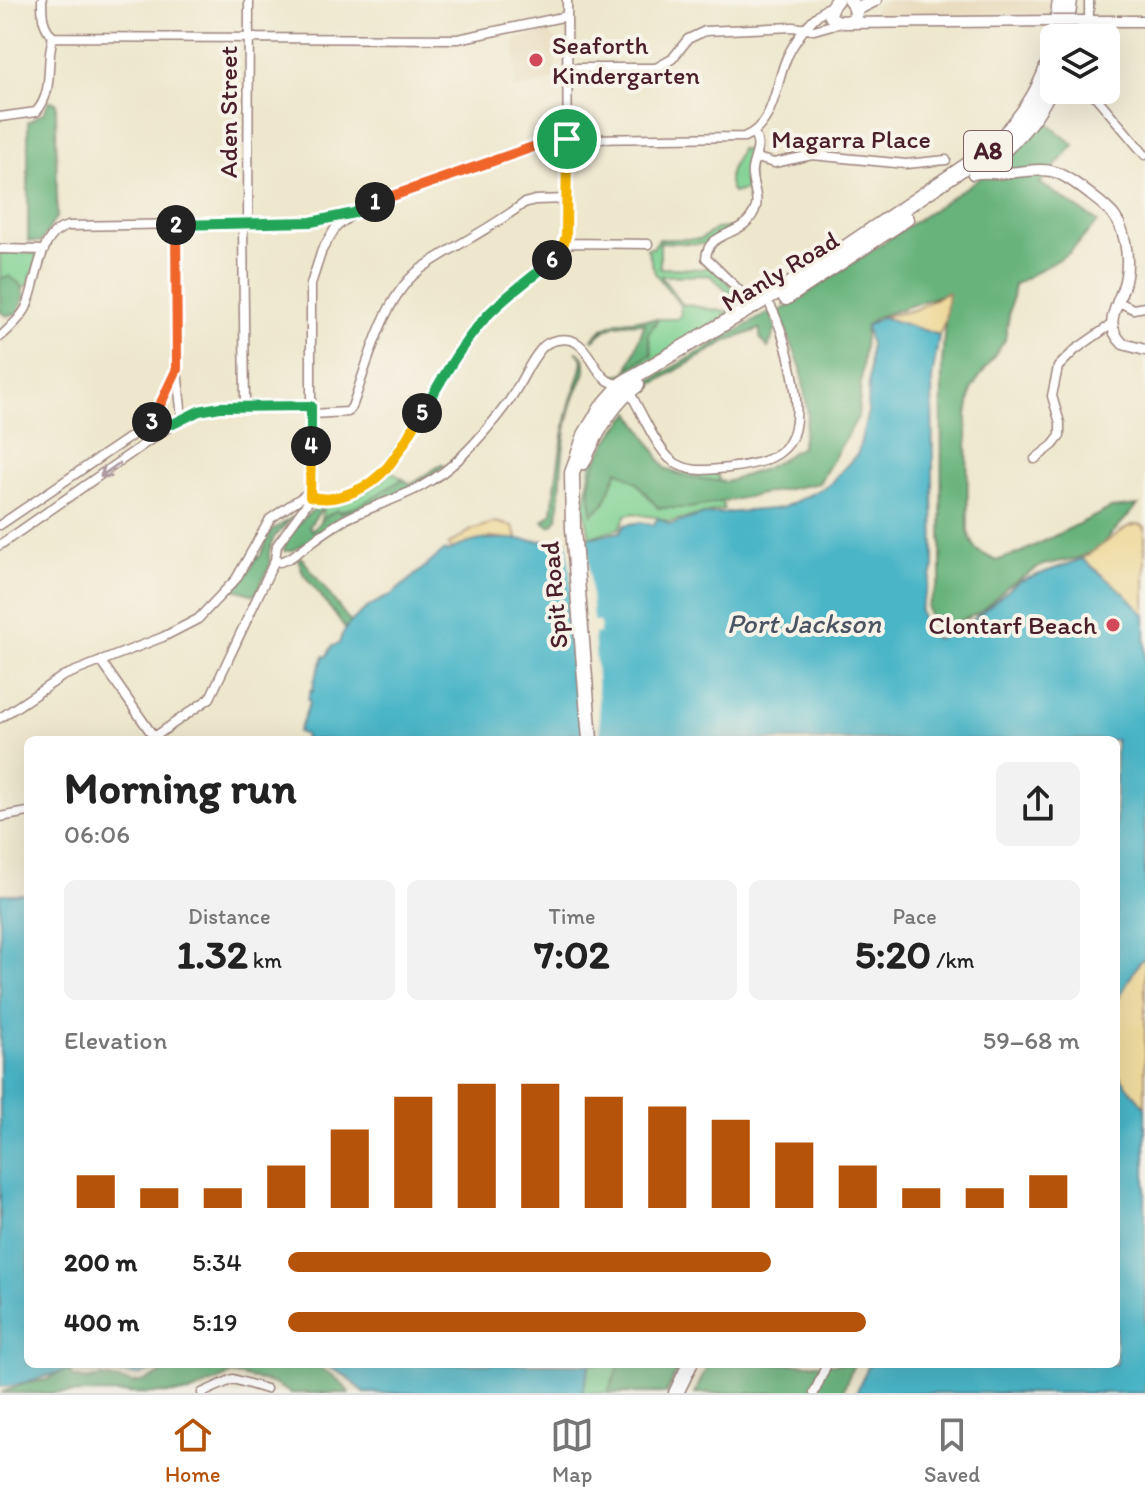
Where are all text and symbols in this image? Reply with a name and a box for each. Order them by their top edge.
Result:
map controls [1040,24,1120,104]
button: layers [1040,24,1120,104]
place label: Seaforth Kindergarten [552,29,700,91]
street label: Aden Street [212,46,244,178]
marker: Seaforth Kindergarten [527,51,545,69]
pin [533,105,601,173]
icon: arrive [545,117,589,161]
street label: Magarra Place [771,123,931,155]
road number: A8 [964,131,1012,171]
pin: 1 [355,182,395,222]
text: 1 [370,188,380,215]
pin: 2 [156,205,196,245]
text: 2 [170,211,182,238]
street label: Manly Road [715,223,845,319]
pin: 6 [532,240,572,280]
text: 6 [546,246,558,273]
pin: 5 [402,393,442,433]
text: 5 [416,399,428,426]
pin: 3 [132,402,172,442]
text: 3 [146,408,158,435]
pin: 4 [291,426,331,466]
text: 4 [304,432,318,459]
one-way arrow [99,461,121,478]
street label: Spit Road [533,540,575,650]
water label: Port Jackson [727,606,882,640]
place label: Clontarf Beach [928,609,1097,641]
marker: Clontarf Beach [1104,616,1122,634]
text: Morning run [64,761,297,814]
button: share [996,762,1080,846]
text: 06:06 [64,818,130,850]
text: Distance [188,903,271,930]
text: Time [549,903,595,930]
text: Pace [893,903,937,930]
text: 1.32 [177,930,248,978]
text: 7:02 [534,930,610,978]
text: 5:20 [855,930,931,978]
text: km [248,947,282,974]
text: /km [931,947,975,974]
text: Elevation [64,1024,167,1056]
text: 59–68 m [983,1024,1080,1056]
text: 200 m [64,1246,137,1278]
text: 5:34 [192,1246,242,1278]
text: 400 m [64,1306,139,1338]
text: 5:19 [192,1306,238,1338]
tab: Home [165,1413,220,1488]
tab: Map [550,1413,594,1488]
tab: Saved [924,1413,980,1488]

